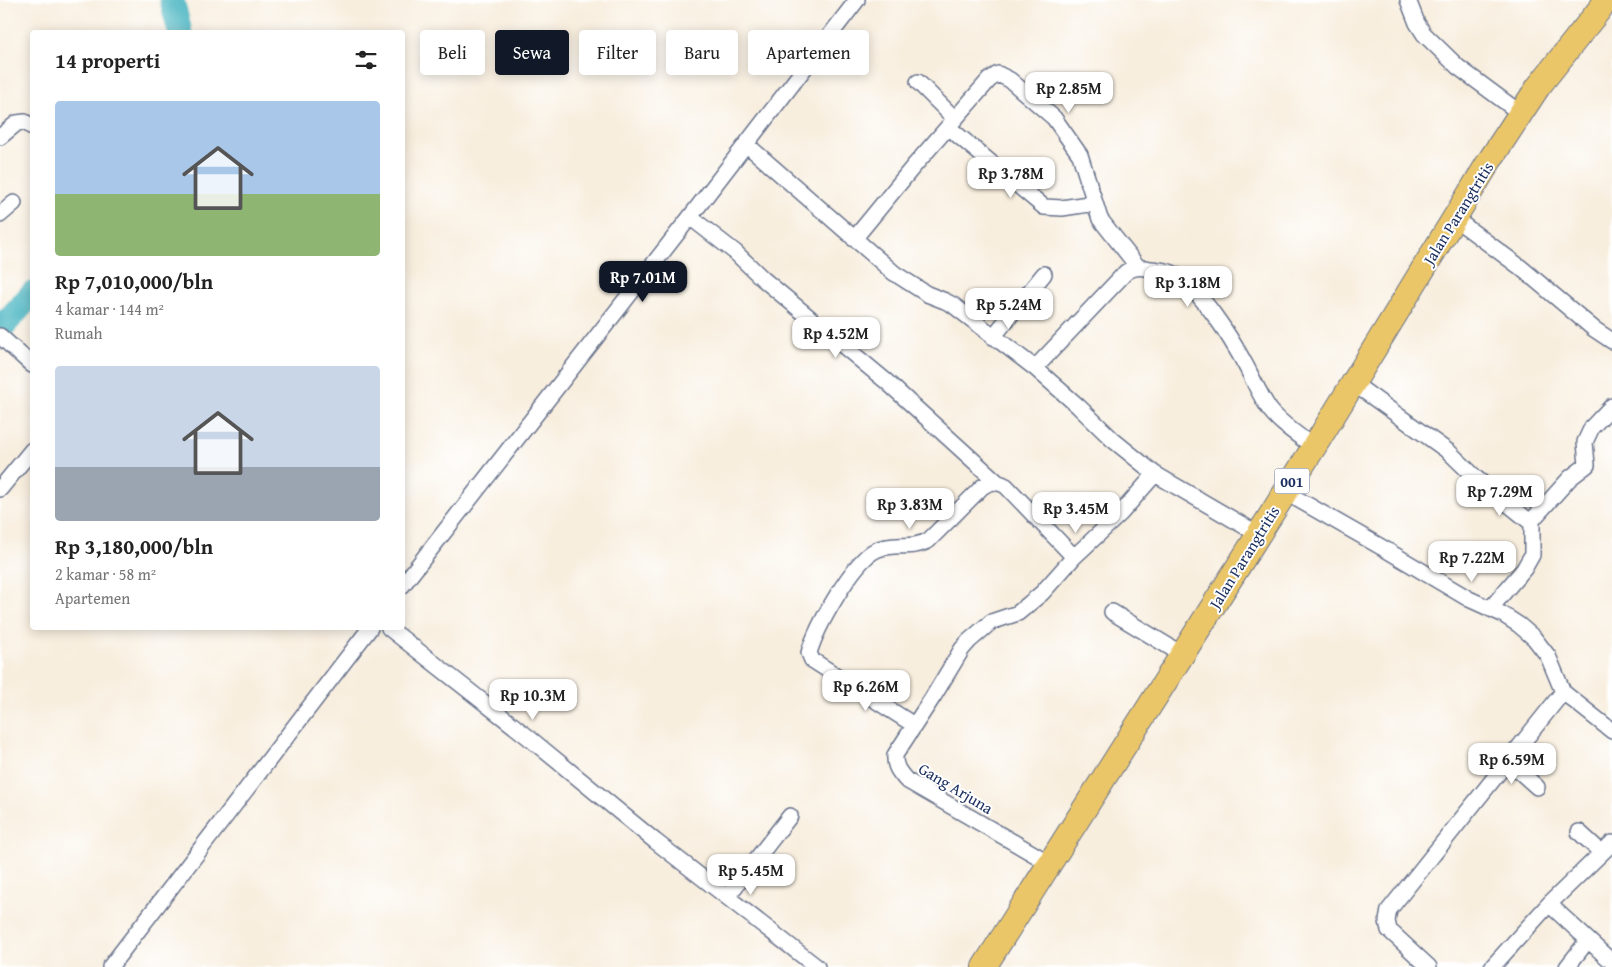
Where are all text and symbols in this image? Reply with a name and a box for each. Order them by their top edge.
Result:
chip: Beli [420,30,485,75]
chip: Sewa [495,30,569,75]
chip: Filter [579,30,656,75]
chip: Baru [666,30,738,75]
chip: Apartemen [748,30,869,75]
text: 14 properti [55,45,160,76]
icon: filters [352,46,380,74]
pin: Rp 2.85M [1017,72,1121,114]
text: Rp 2.85M [1036,76,1102,100]
icon: home [173,133,263,223]
pin: Rp 3.78M [959,156,1063,199]
street label: Jalan Parangtritis [1416,157,1499,271]
text: Rp 3.78M [978,161,1044,185]
pin: Rp 7.01M [591,260,695,303]
text: Rp 7.01M [610,265,676,289]
text: Rp 7,010,000/bln [55,266,213,297]
pin: Rp 3.18M [1136,266,1240,308]
text: Rp 3.18M [1155,270,1221,294]
pin: Rp 5.24M [957,288,1061,330]
text: Rp 5.24M [976,292,1042,316]
text: 4 kamar · 144 m² [55,297,164,321]
pin: Rp 4.52M [784,316,888,359]
text: Rumah [55,321,102,345]
text: Rp 4.52M [803,321,869,345]
icon: home [173,398,263,488]
road number: 001 [1274,468,1310,494]
pin: Rp 7.29M [1448,474,1552,517]
text: Rp 7.29M [1467,479,1533,503]
pin: Rp 3.83M [858,488,962,530]
text: Rp 3.83M [877,492,943,516]
pin: Rp 3.45M [1024,492,1128,534]
text: Rp 3.45M [1043,496,1109,520]
street label: Jalan Parangtritis [1202,501,1285,615]
text: Rp 3,180,000/bln [55,531,213,562]
pin: Rp 7.22M [1420,540,1524,583]
text: Rp 7.22M [1439,545,1505,569]
text: 2 kamar · 58 m² [55,562,156,586]
text: Apartemen [55,586,130,610]
pin: Rp 6.26M [814,670,918,712]
text: Rp 6.26M [833,674,899,698]
pin: Rp 10.3M [481,678,585,721]
text: Rp 10.3M [500,683,566,707]
pin: Rp 6.59M [1460,742,1564,785]
text: Rp 6.59M [1479,747,1545,771]
street label: Gang Arjuna [914,756,998,820]
pin: Rp 5.45M [699,854,803,896]
text: Rp 5.45M [718,858,784,882]

